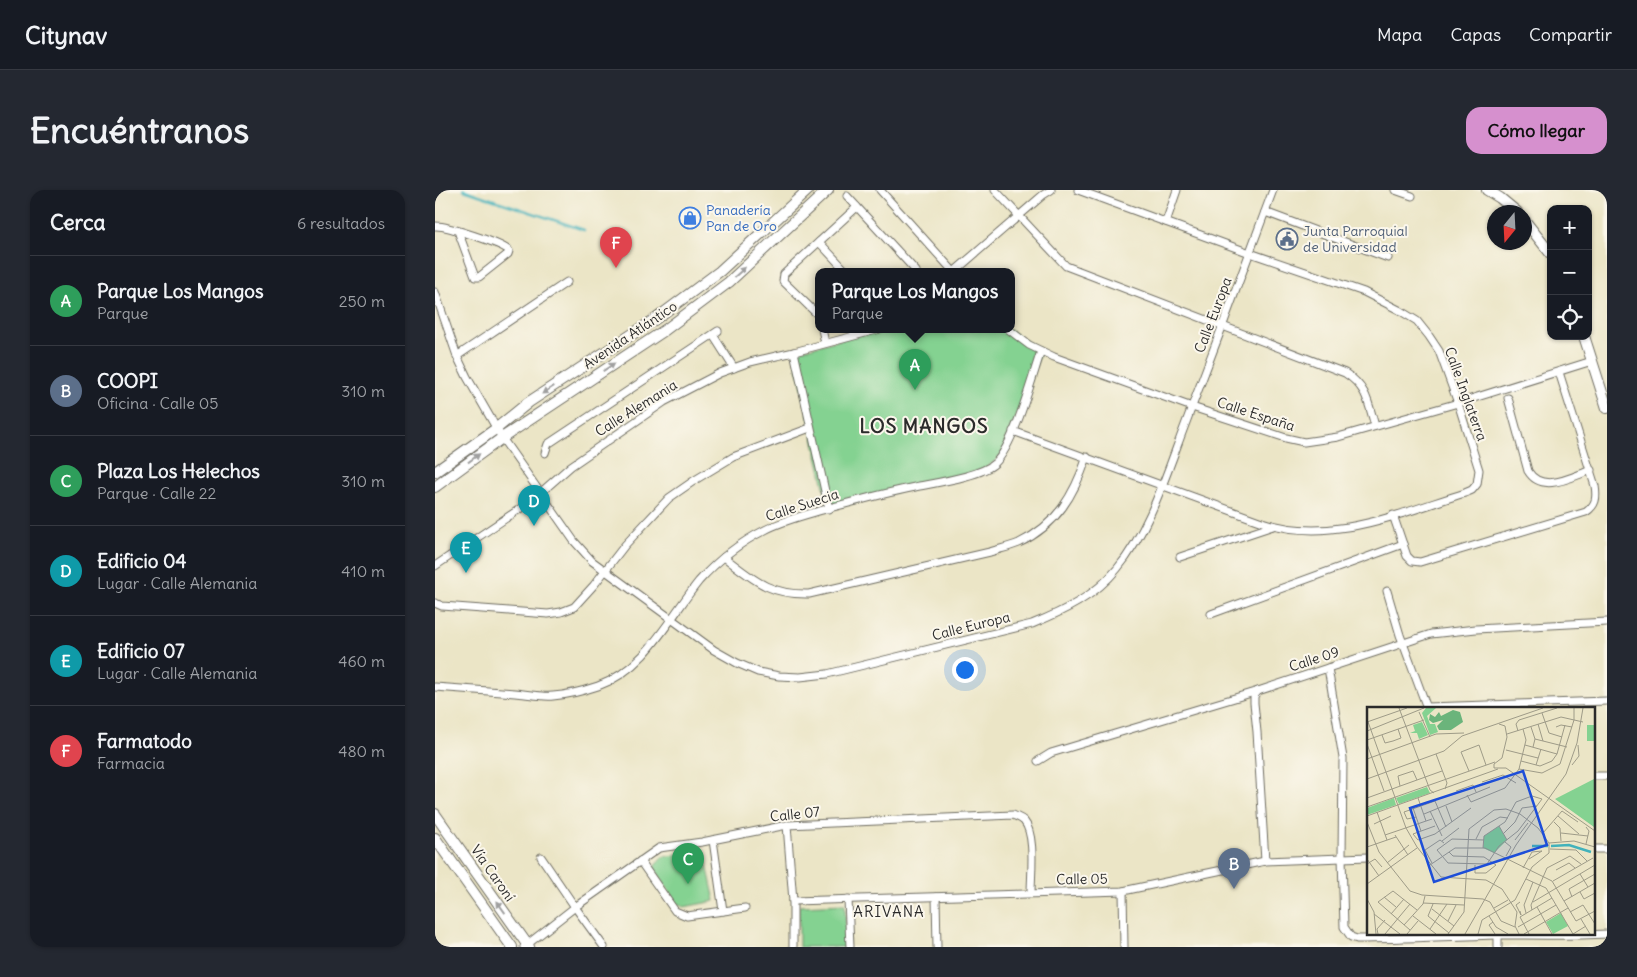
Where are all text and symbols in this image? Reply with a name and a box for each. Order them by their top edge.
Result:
text: Citynav [25,20,107,50]
text: Mapa [1377,23,1422,46]
text: Capas [1450,23,1501,46]
text: Compartir [1529,23,1612,46]
button: Cómo llegar [1466,107,1607,154]
text: Encuéntranos [30,108,249,152]
place label: Panadería Pan de Oro [706,201,777,235]
north arrow [1487,205,1532,250]
map controls [1547,205,1592,340]
button: + [1547,205,1592,250]
shop icon: Panadería Pan de Oro [678,206,702,230]
text: Cerca [50,209,105,236]
text: 6 resultados [297,213,385,233]
place label: Junta Parroquial de Universidad [1303,222,1408,256]
pin: F [600,227,632,268]
public building icon: Junta Parroquial de Universidad [1275,227,1299,251]
button: − [1547,250,1592,295]
one-way arrow [733,266,746,277]
popup [815,268,1015,333]
street label: Calle Europa [1190,275,1236,355]
text: Parque Los Mangos [97,279,264,303]
text: Parque Los Mangos [832,279,998,303]
text: A [61,291,71,311]
text: 250 m [339,291,385,311]
button: locate [1547,295,1592,340]
street label: Avenida Atlántico [580,297,681,373]
text: Parque [97,303,148,323]
text: Parque [832,303,883,323]
street label: Calle Inglaterra [1441,345,1491,443]
pin: A [899,349,931,390]
one-way arrow [602,362,615,372]
text: COOPI [97,369,158,393]
street label: Calle Alemania [592,376,680,440]
text: B [61,381,71,401]
text: 310 m [341,381,385,401]
one-way arrow [541,385,554,395]
text: Oficina · Calle 05 [97,393,218,413]
street label: Calle España [1215,393,1297,435]
district label: LOS MANGOS [859,414,989,438]
one-way arrow [467,453,481,463]
text: Plaza Los Helechos [97,459,260,483]
text: C [61,471,71,491]
text: 310 m [341,471,385,491]
text: Parque · Calle 22 [97,483,216,503]
pin: D [518,485,550,526]
street label: Calle Suecia [763,485,841,525]
pin: E [450,532,482,573]
text: Edificio 04 [97,549,186,573]
text: D [60,561,72,581]
text: 410 m [341,561,385,581]
text: Lugar · Calle Alemania [97,573,257,593]
street label: Calle Europa [930,608,1012,644]
text: Edificio 07 [97,639,184,663]
street label: Calle 09 [1287,642,1341,676]
text: E [61,651,71,671]
text: 460 m [338,651,385,671]
your location [952,657,978,683]
text: Lugar · Calle Alemania [97,663,257,683]
inset map [1367,707,1595,934]
text: Farmatodo [97,729,192,753]
text: F [61,741,71,761]
text: 480 m [338,741,385,761]
text: Farmacia [97,753,165,773]
street label: Calle 07 [769,802,821,826]
street label: Vía Caroní [467,841,519,905]
pin: C [672,843,704,884]
pin: B [1218,848,1250,889]
street label: Calle 05 [1056,870,1108,888]
one-way arrow [496,900,506,914]
district label: ARIVANA [853,902,925,921]

